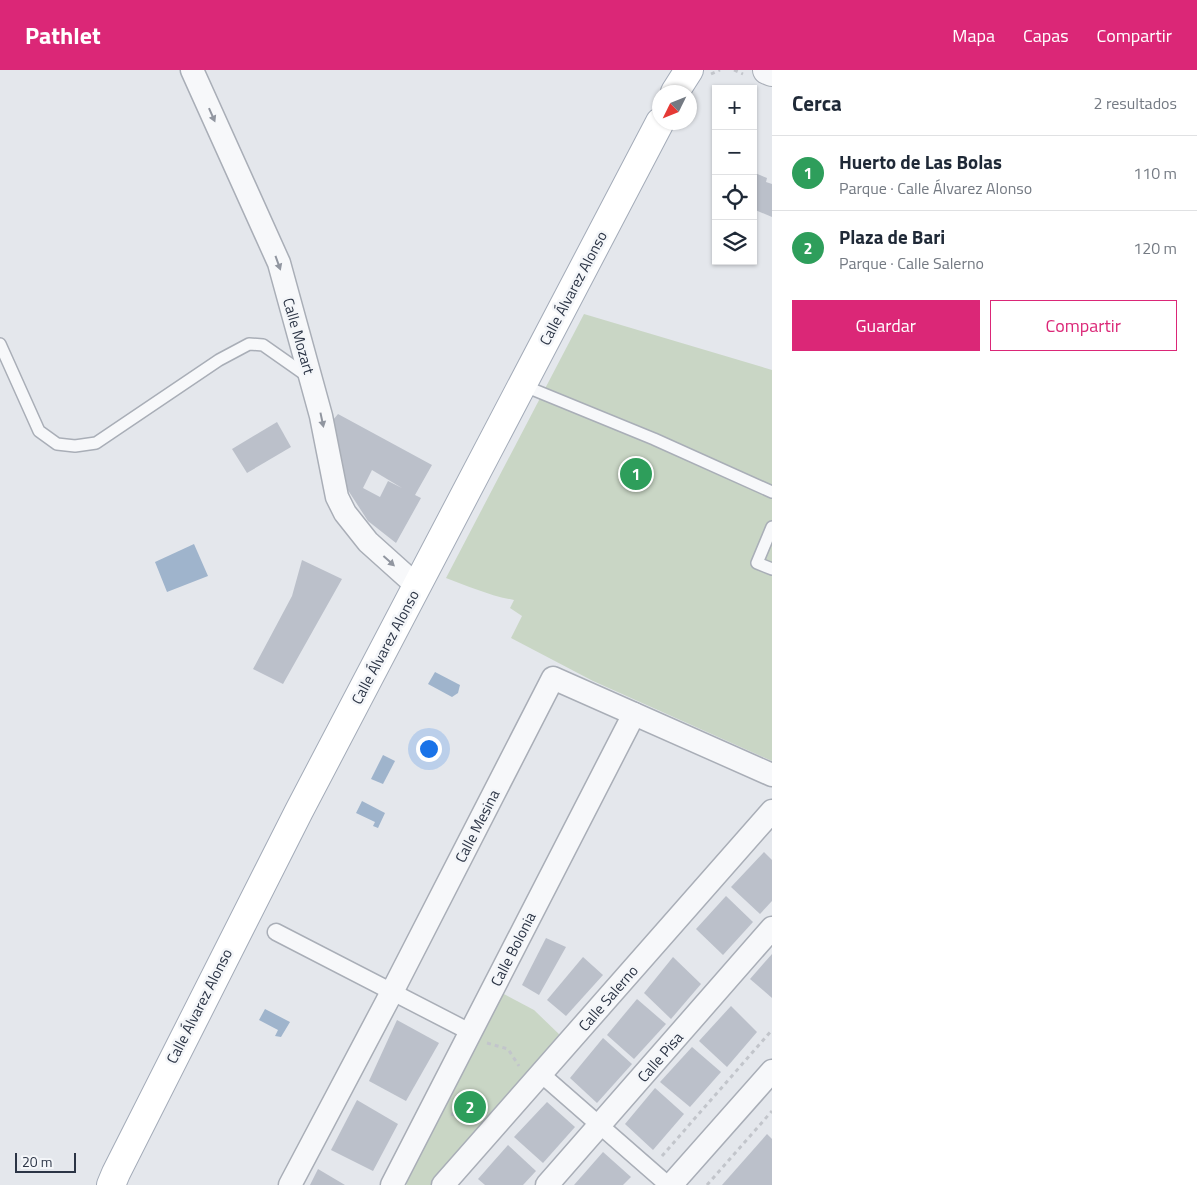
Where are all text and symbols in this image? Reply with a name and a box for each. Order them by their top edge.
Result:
text: Pathlet [25,17,101,53]
text: Mapa [952,22,995,49]
text: Capas [1023,22,1069,49]
text: Compartir [1097,22,1172,49]
north arrow [652,85,697,130]
map controls [712,85,757,265]
button: + [712,85,757,130]
text: Cerca [792,87,842,119]
text: 2 resultados [1093,91,1177,115]
one-way arrow [209,108,217,122]
button: − [712,130,757,175]
text: Huerto de Las Bolas [839,147,1002,176]
text: 1 [804,161,812,185]
text: 110 m [1133,161,1177,185]
button: locate [712,175,757,220]
text: Parque · Calle Álvarez Alonso [839,176,1032,200]
button: layers [712,220,757,265]
text: Plaza de Bari [839,222,945,251]
street label: Calle Álvarez Alonso [533,227,613,349]
text: 2 [804,236,812,260]
text: 120 m [1133,236,1177,260]
text: Parque · Calle Salerno [839,251,984,275]
one-way arrow [274,256,282,271]
street label: Calle Mozart [277,295,321,378]
button: Guardar [792,300,980,351]
button: Compartir [990,300,1177,351]
one-way arrow [318,412,326,428]
pin: 1 [620,455,652,493]
one-way arrow [383,555,395,567]
street label: Calle Álvarez Alonso [345,586,425,708]
your location [416,736,442,762]
street label: Calle Mesina [449,785,505,867]
street label: Calle Bolonia [484,907,542,990]
street label: Calle Álvarez Alonso [160,944,238,1068]
street label: Calle Salerno [573,960,643,1036]
street label: Calle Pisa [632,1026,689,1087]
pin: 2 [454,1088,486,1126]
scale bar [15,1150,76,1173]
text: 20 m [22,1151,52,1172]

